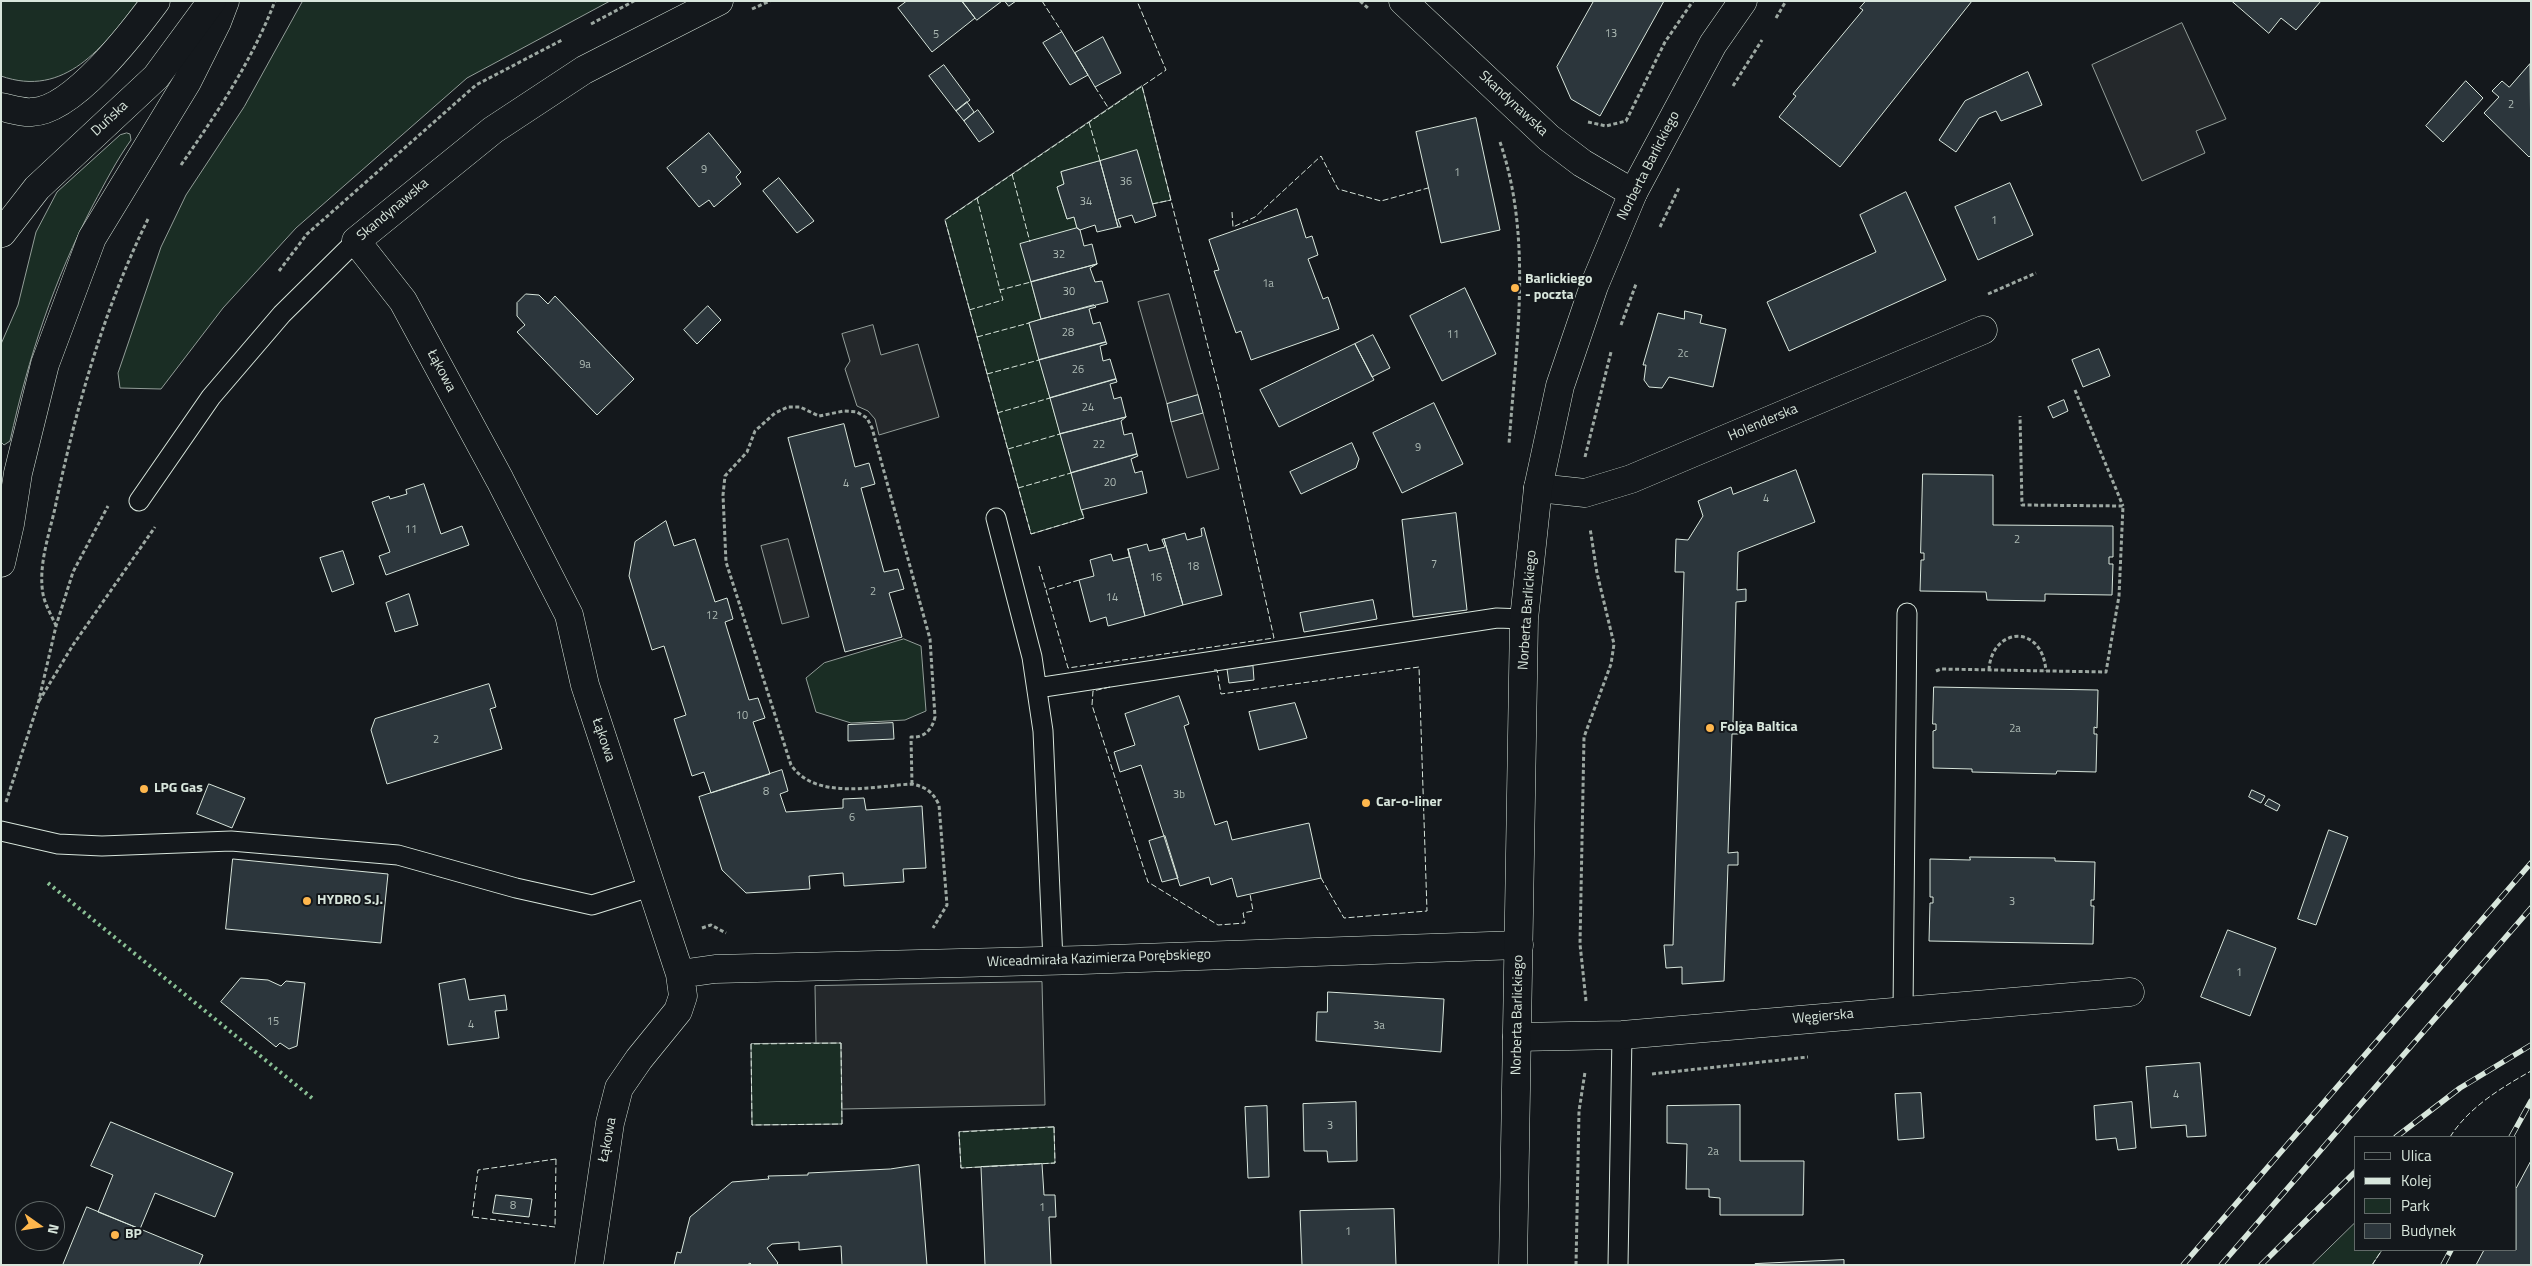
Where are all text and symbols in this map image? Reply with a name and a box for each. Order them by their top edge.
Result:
house number: 13 [1605,27,1617,41]
house number: 5 [933,28,939,42]
street label: Skandynawska [1475,68,1551,140]
street label: Duńska [88,98,132,140]
house number: 2 [2508,98,2514,112]
street label: Norberta Barlickiego [1614,109,1684,223]
house number: 9 [701,163,707,177]
house number: 1 [1454,166,1460,180]
street label: Skandynawska [354,175,432,245]
house number: 36 [1120,175,1132,189]
house number: 34 [1080,195,1092,209]
house number: 1 [1991,214,1997,228]
house number: 32 [1053,248,1065,262]
place label: Barlickiego - poczta [1525,272,1592,304]
house number: 1a [1262,277,1274,291]
marker: Barlickiego - poczta [1509,282,1521,294]
house number: 30 [1063,285,1075,299]
house number: 28 [1062,326,1074,340]
house number: 11 [1447,328,1459,342]
street label: Łąkowa [423,347,459,395]
house number: 2c [1678,347,1688,361]
house number: 9a [579,358,591,372]
house number: 26 [1072,363,1084,377]
house number: 24 [1082,401,1094,415]
street label: Holenderska [1726,401,1800,445]
house number: 22 [1093,438,1105,452]
house number: 9 [1415,441,1421,455]
house number: 20 [1104,476,1116,490]
house number: 4 [843,477,849,491]
house number: 4 [1763,492,1769,506]
house number: 11 [405,523,417,537]
house number: 2 [2014,533,2020,547]
street label: Norberta Barlickiego [1515,549,1541,671]
house number: 7 [1431,558,1437,572]
house number: 18 [1187,560,1199,574]
house number: 16 [1150,571,1162,585]
house number: 2 [870,585,876,599]
house number: 14 [1106,591,1118,605]
house number: 12 [706,609,718,623]
house number: 10 [736,709,748,723]
street label: Łąkowa [588,716,618,764]
place label: Folga Baltica [1720,720,1798,736]
marker: Folga Baltica [1704,722,1716,734]
house number: 2a [2009,722,2021,736]
house number: 2 [433,733,439,747]
place label: LPG Gas [154,781,203,797]
marker: LPG Gas [138,783,150,795]
house number: 8 [763,785,769,799]
house number: 3b [1173,788,1185,802]
place label: Car-o-liner [1376,795,1442,811]
marker: Car-o-liner [1360,797,1372,809]
house number: 6 [849,811,855,825]
place label: HYDRO S.J. [317,893,383,909]
marker: HYDRO S.J. [301,895,313,907]
house number: 3 [2009,895,2015,909]
street label: Wiceadmirała Kazimierza Porębskiego [987,947,1211,971]
street label: Norberta Barlickiego [1509,955,1527,1075]
house number: 1 [2236,966,2242,980]
street label: Węgierska [1792,1006,1854,1028]
house number: 15 [267,1015,279,1029]
house number: 4 [468,1018,474,1032]
house number: 3a [1373,1019,1385,1033]
house number: 4 [2173,1088,2179,1102]
street label: Łąkowa [595,1116,621,1164]
house number: 3 [1327,1119,1333,1133]
legend [2354,1136,2517,1251]
text: Ulica [2401,1144,2431,1167]
house number: 2a [1707,1145,1719,1159]
text: Kolej [2401,1169,2432,1192]
text: Park [2401,1194,2430,1217]
house number: 8 [510,1199,516,1213]
north arrow [15,1201,65,1251]
house number: 1 [1039,1201,1045,1215]
text: Budynek [2401,1219,2456,1242]
text: N [43,1222,65,1236]
house number: 1 [1345,1225,1351,1239]
place label: BP [125,1227,142,1243]
marker: BP [109,1229,121,1241]

